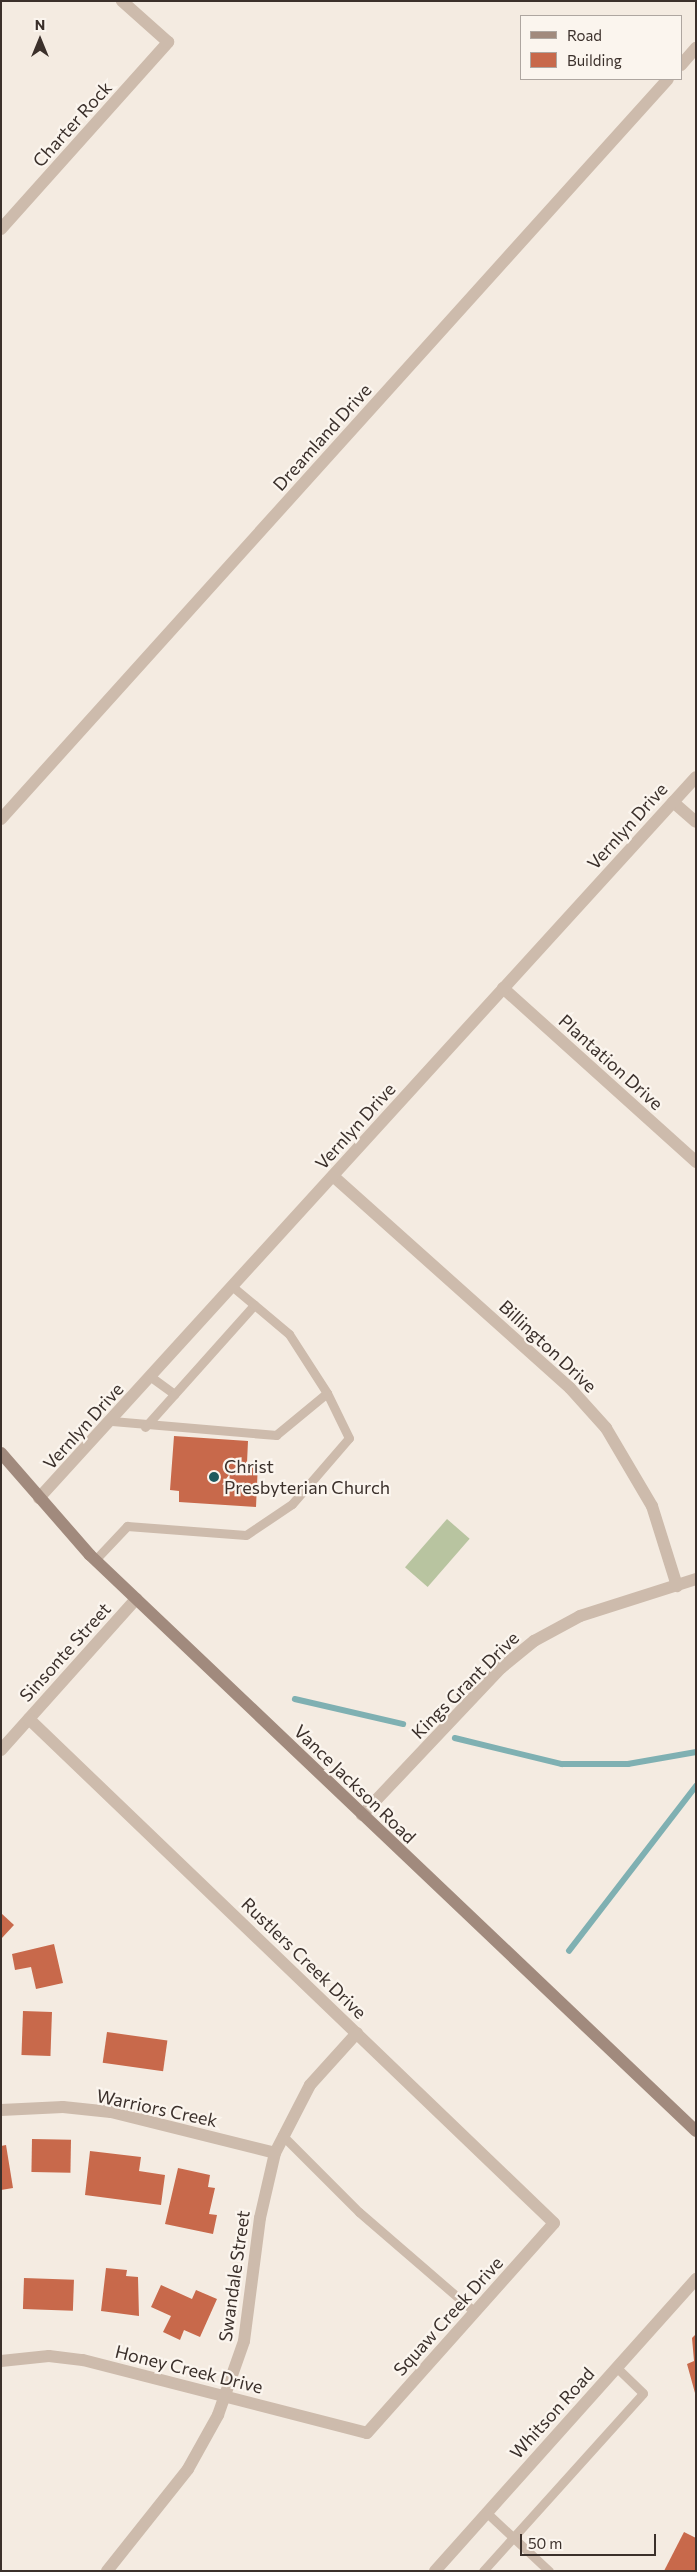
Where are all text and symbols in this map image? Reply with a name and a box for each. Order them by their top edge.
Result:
north arrow [15,15,65,65]
legend [520,15,682,80]
text: N [35,16,45,33]
text: Road [567,26,602,44]
text: Building [567,51,622,69]
street label: Charter Rock [28,77,116,171]
street label: Dreamland Drive [268,379,376,495]
street label: Vernlyn Drive [582,778,672,874]
street label: Plantation Drive [555,1010,667,1114]
street label: Vernlyn Drive [310,1078,400,1174]
street label: Billington Drive [495,1295,601,1397]
street label: Vernlyn Drive [38,1378,128,1474]
place label: Christ Presbyterian Church [224,1456,390,1498]
marker: Christ Presbyterian Church [208,1471,220,1483]
street label: Sinsonte Street [15,1598,115,1706]
street label: Kings Grant Drive [407,1627,523,1743]
street label: Vance Jackson Road [290,1720,420,1848]
street label: Rustlers Creek Drive [237,1893,371,2023]
street label: Warriors Creek [95,2085,219,2131]
street label: Swandale Street [214,2209,254,2343]
street label: Squaw Creek Drive [389,2252,507,2380]
street label: Honey Creek Drive [113,2340,265,2398]
street label: Whitson Road [505,2363,599,2463]
scale bar [522,2524,658,2556]
text: 50 m [528,2534,562,2552]

